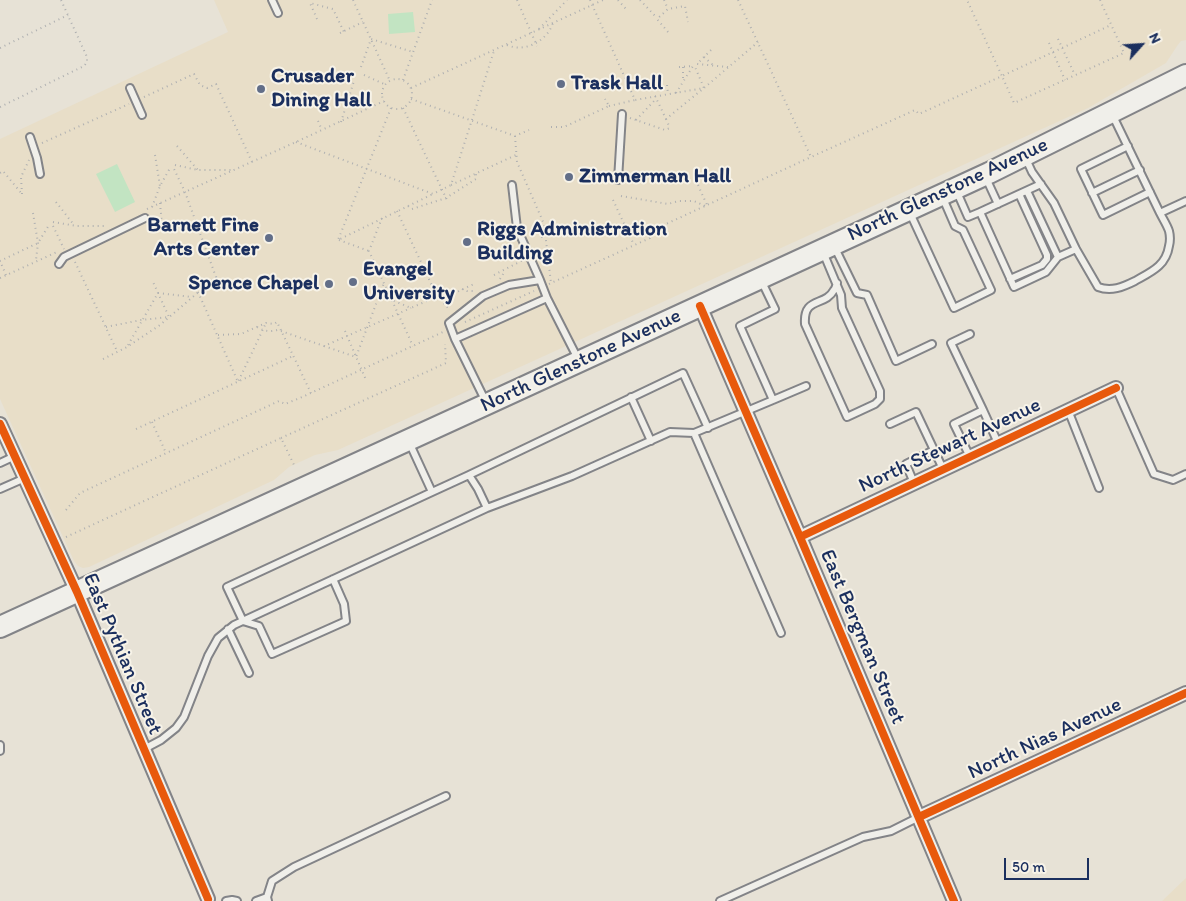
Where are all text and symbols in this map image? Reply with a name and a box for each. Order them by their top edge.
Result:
north arrow [1116,20,1166,70]
text: N [1145,30,1165,46]
place label: Crusader Dining Hall [271,64,372,114]
place label: Trask Hall [571,71,663,97]
marker: Trask Hall [555,78,567,90]
marker: Crusader Dining Hall [255,83,267,95]
street label: North Glenstone Avenue [844,132,1052,248]
place label: Zimmerman Hall [579,164,731,190]
marker: Zimmerman Hall [563,171,575,183]
place label: Barnett Fine Arts Center [147,213,259,263]
place label: Riggs Administration Building [477,217,667,267]
marker: Barnett Fine Arts Center [263,232,275,244]
marker: Riggs Administration Building [461,236,473,248]
place label: Evangel University [363,257,455,307]
place label: Spence Chapel [188,271,319,297]
marker: Evangel University [347,276,359,288]
marker: Spence Chapel [323,278,335,290]
street label: North Glenstone Avenue [477,303,685,419]
street label: North Stewart Avenue [855,393,1045,499]
street label: East Bergman Street [814,546,910,728]
street label: East Pythian Street [77,569,167,739]
street label: North Nias Avenue [964,692,1126,786]
scale bar [1006,848,1091,880]
text: 50 m [1012,858,1045,876]

